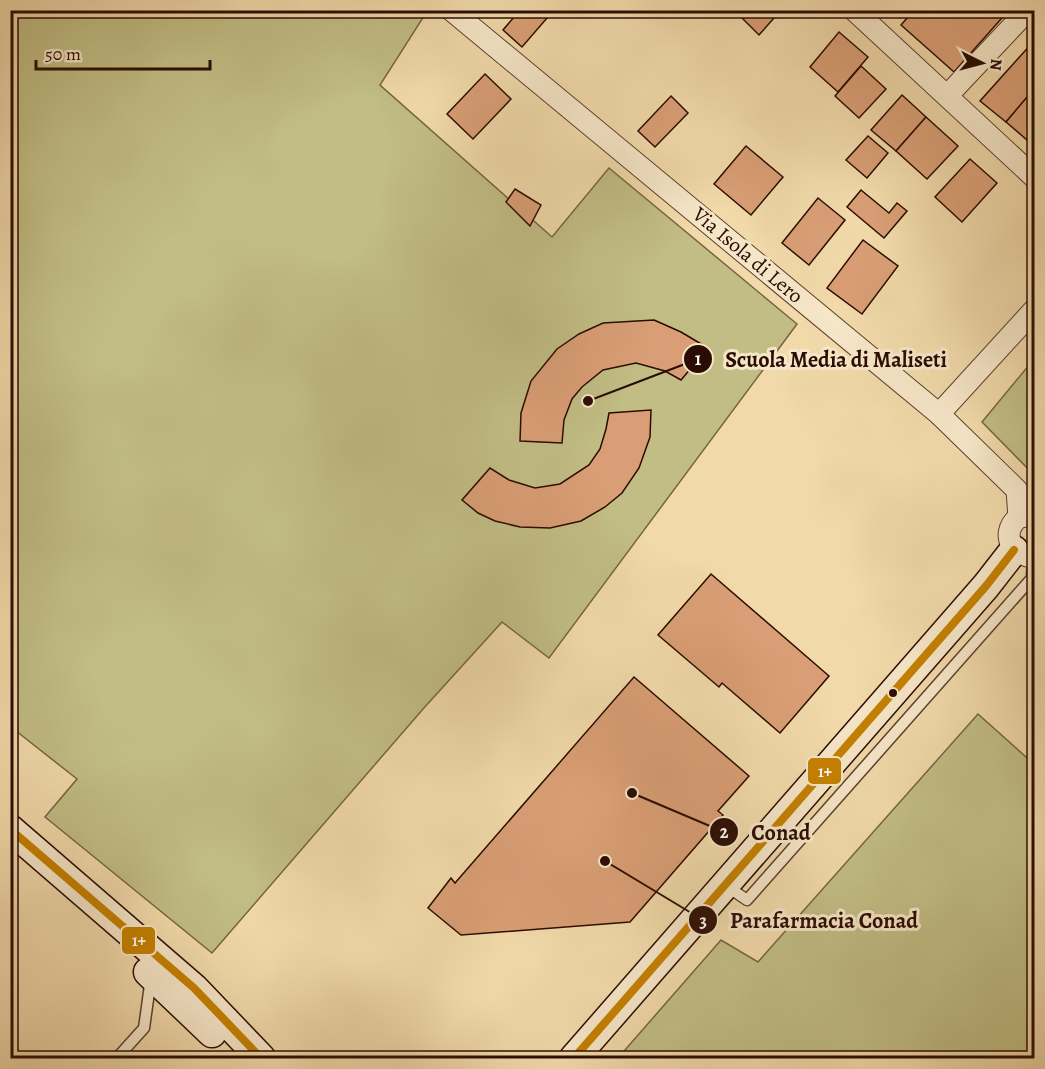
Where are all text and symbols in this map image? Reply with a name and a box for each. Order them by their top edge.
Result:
scale bar [36,33,210,71]
north arrow [952,33,1012,93]
text: 50 m [45,42,81,66]
text: N [984,58,1007,72]
street label: Via Isola di Lero [686,200,809,310]
callout: Scuola Media di Maliseti [683,339,959,379]
text: Scuola Media di Maliseti [725,345,947,375]
text: 1 [695,347,702,371]
unlabelled marker [887,687,899,699]
line badge: 1+ [807,757,842,785]
text: 1+ [818,761,832,783]
callout: Conad [709,812,822,852]
text: Conad [751,818,811,848]
text: 2 [720,820,729,844]
callout: Parafarmacia Conad [688,900,930,940]
text: Parafarmacia Conad [730,906,918,936]
text: 3 [699,909,707,933]
line badge: 1+ [121,926,156,955]
text: 1+ [132,930,146,952]

